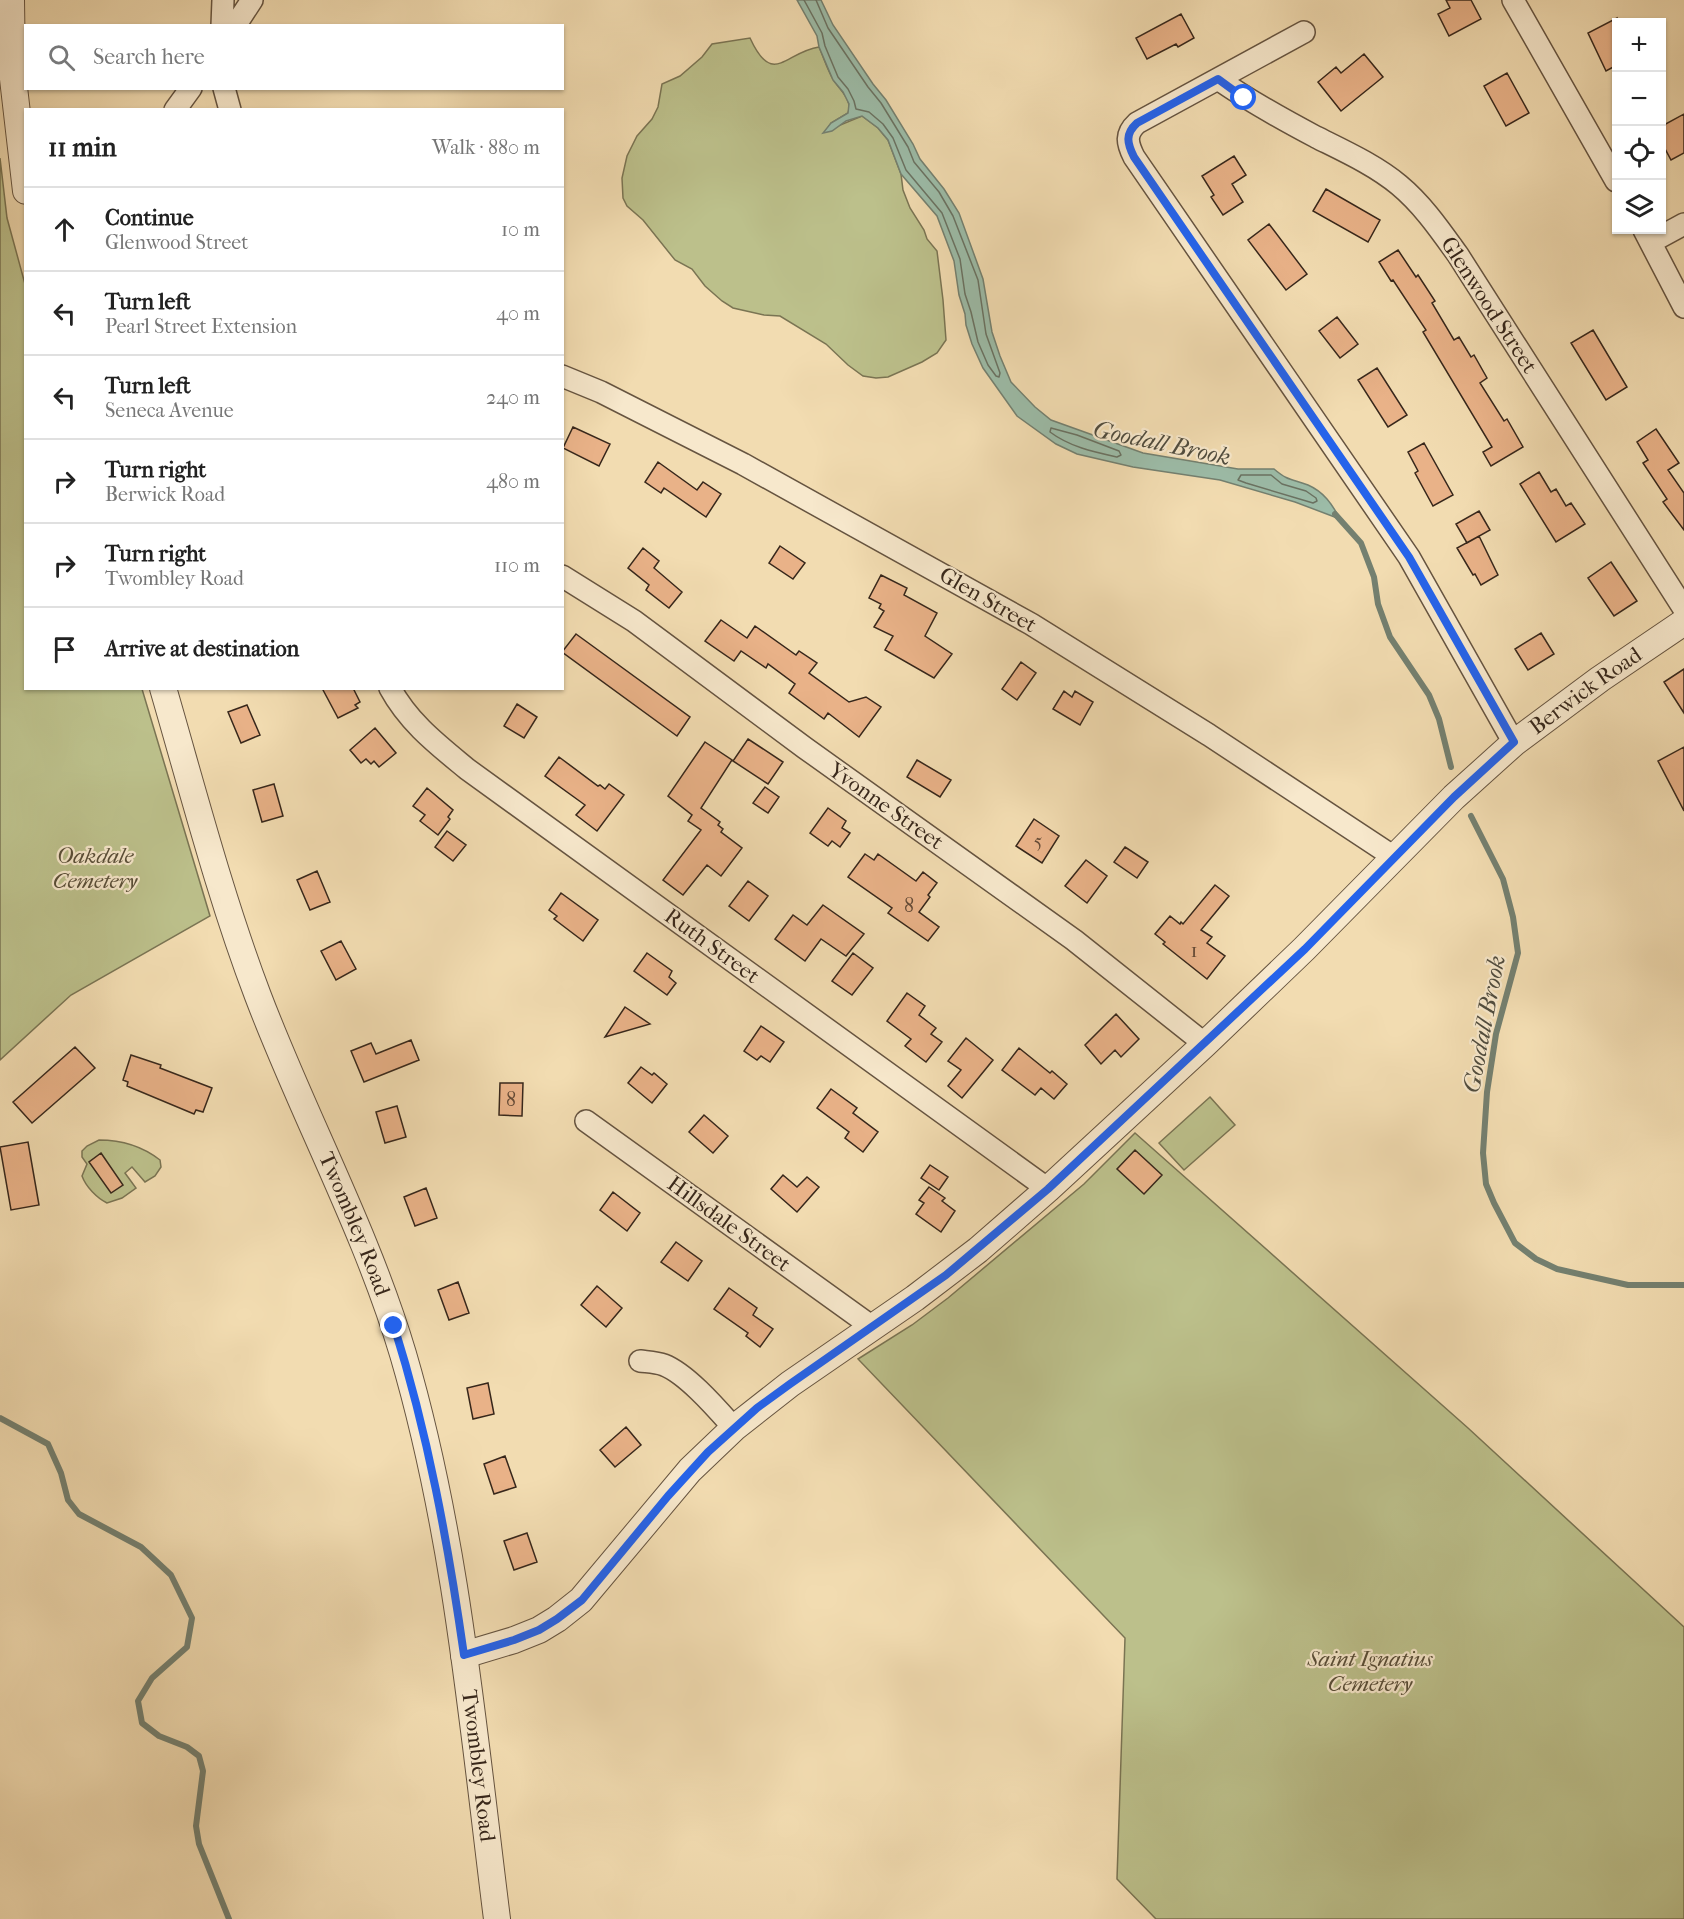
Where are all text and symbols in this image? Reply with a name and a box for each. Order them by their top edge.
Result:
map controls [1612,18,1666,234]
button: + [1612,18,1666,72]
search box [24,24,564,90]
icon: search [45,41,78,74]
text: Search here [93,44,205,70]
button: − [1612,72,1666,126]
route start [1230,84,1256,110]
button: locate [1612,126,1666,180]
text: 11 min [48,132,117,163]
text: Walk · 880 m [432,136,540,159]
button: layers [1612,180,1666,234]
text: Continue [105,205,194,231]
icon: ahead [48,213,81,246]
text: 10 m [501,218,540,241]
text: Glenwood Street [105,231,248,254]
street label: Glenwood Street [1435,232,1543,378]
text: Turn left [105,289,191,315]
icon: left [48,297,81,330]
text: 40 m [496,302,540,325]
text: Pearl Street Extension [105,315,297,338]
text: Turn left [105,373,191,399]
icon: left [48,381,81,414]
text: 240 m [486,386,540,409]
text: Seneca Avenue [105,399,234,422]
water label: Goodall Brook [1091,415,1233,471]
text: Turn right [105,457,206,483]
icon: right [48,465,81,498]
text: 480 m [486,470,540,493]
text: Berwick Road [105,483,225,506]
text: Turn right [105,541,206,567]
icon: right [48,549,81,582]
text: 110 m [494,554,540,577]
street label: Glen Street [935,562,1041,638]
text: Twombley Road [105,567,244,590]
icon: arrive [48,633,81,666]
text: Arrive at destination [105,636,299,662]
street label: Berwick Road [1524,641,1647,740]
street label: Yvonne Street [823,756,948,855]
house number: 5 [1034,830,1042,853]
park label: Oakdale Cemetery [53,843,138,894]
house number: 8 [904,894,914,917]
street label: Ruth Street [659,903,765,989]
house number: 1 [1190,939,1198,962]
water label: Goodall Brook [1457,953,1511,1095]
house number: 8 [506,1088,516,1111]
street label: Twombley Road [313,1148,396,1300]
street label: Hillsdale Street [662,1171,796,1277]
route end [380,1312,406,1338]
park label: Saint Ignatius Cemetery [1306,1646,1434,1697]
street label: Twombley Road [456,1688,501,1844]

